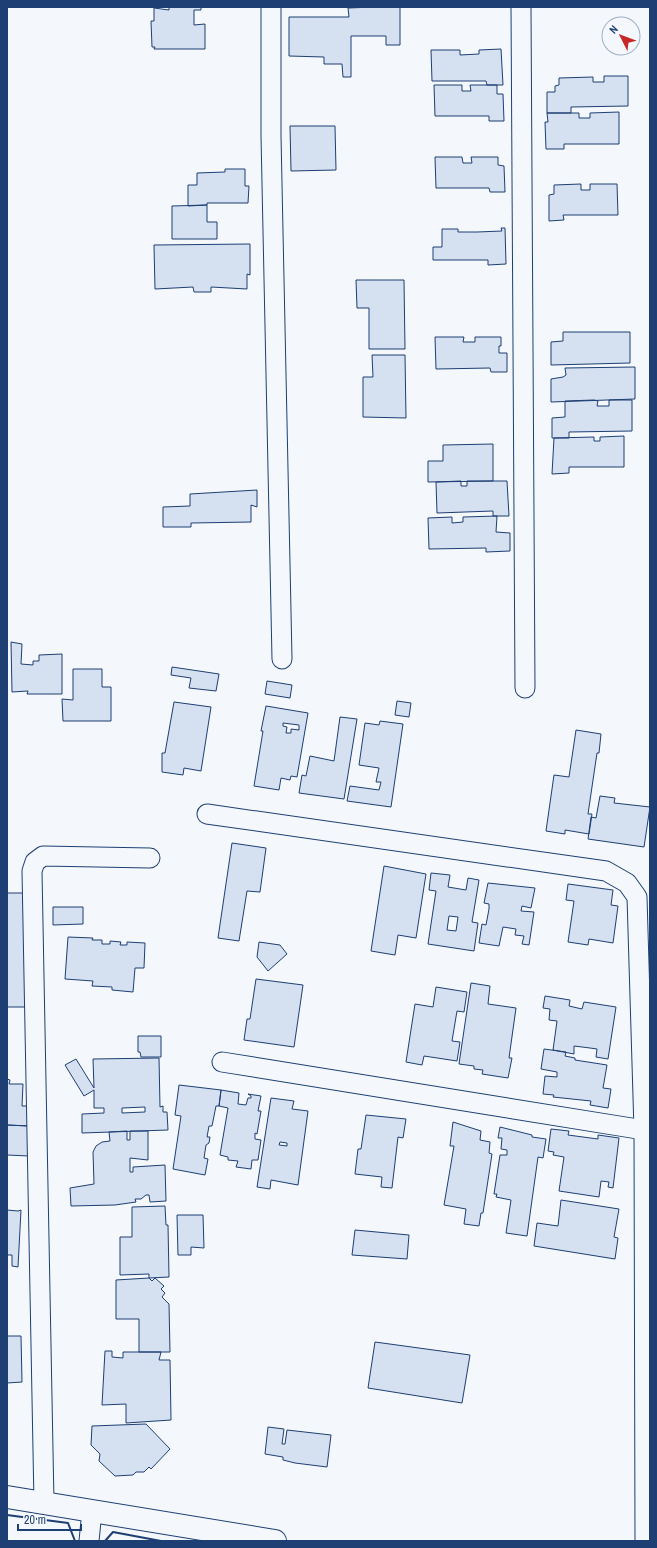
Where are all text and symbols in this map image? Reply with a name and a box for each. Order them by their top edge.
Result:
north arrow [601,16,641,56]
text: N [606,22,621,36]
scale bar [18,1506,81,1532]
text: 20 m [24,1512,46,1528]

